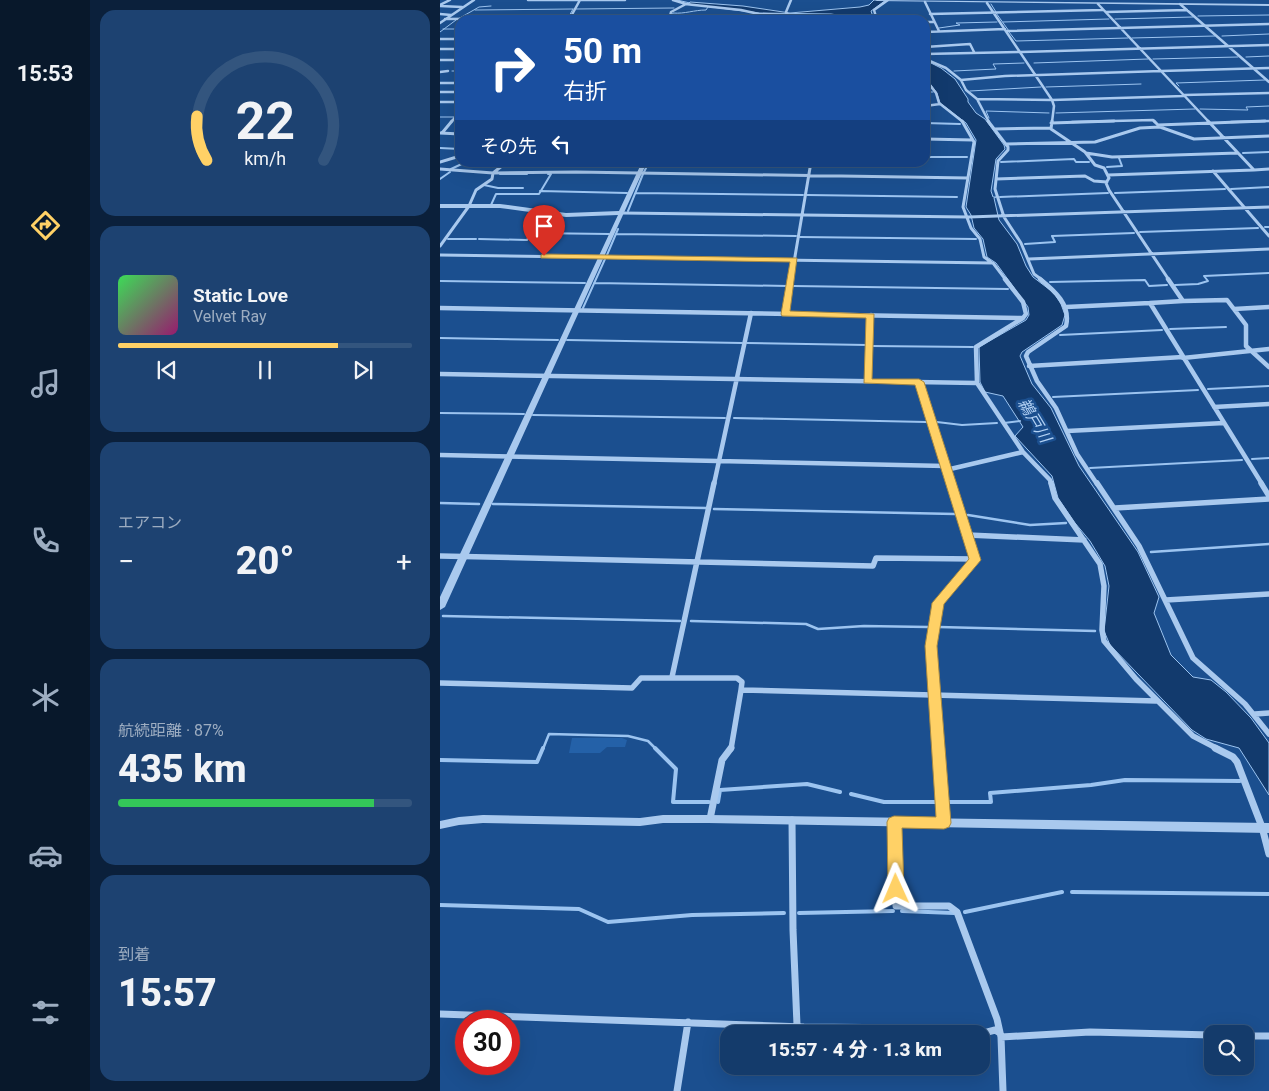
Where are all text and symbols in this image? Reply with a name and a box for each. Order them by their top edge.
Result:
text: 50 m [563,31,642,72]
icon: right [480,35,545,100]
text: 15:53 [17,61,73,86]
text: 右折 [563,79,607,104]
text: 22 [235,91,295,152]
icon: left [547,130,575,158]
text: その先 [480,135,537,158]
text: km/h [244,148,286,169]
pin [523,205,565,256]
icon: directions [28,208,63,243]
icon: arrive [530,212,558,240]
text: Static Love [193,284,288,307]
text: Velvet Ray [193,307,267,326]
icon: previous [153,356,181,384]
icon: pause [251,356,279,384]
icon: next [349,356,377,384]
icon: music [28,366,63,401]
water label: 鵜戸川 [1014,395,1056,447]
text: エアコン [118,513,182,532]
icon: phone [28,523,63,558]
text: 20° [236,539,294,583]
text: − [118,545,134,578]
text: + [396,545,412,578]
icon: climate [28,680,63,715]
text: 航続距離 · 87% [118,721,224,740]
text: 435 km [118,747,247,791]
icon: car [28,838,63,873]
position arrow [869,862,921,914]
text: 到着 [118,945,150,964]
text: 15:57 [118,971,217,1015]
icon: filters [28,995,63,1030]
speed limit sign: 30 [455,1010,520,1075]
map controls [1204,1025,1254,1075]
button: search [1204,1025,1254,1075]
text: 15:57 · 4 分 · 1.3 km [768,1038,942,1061]

